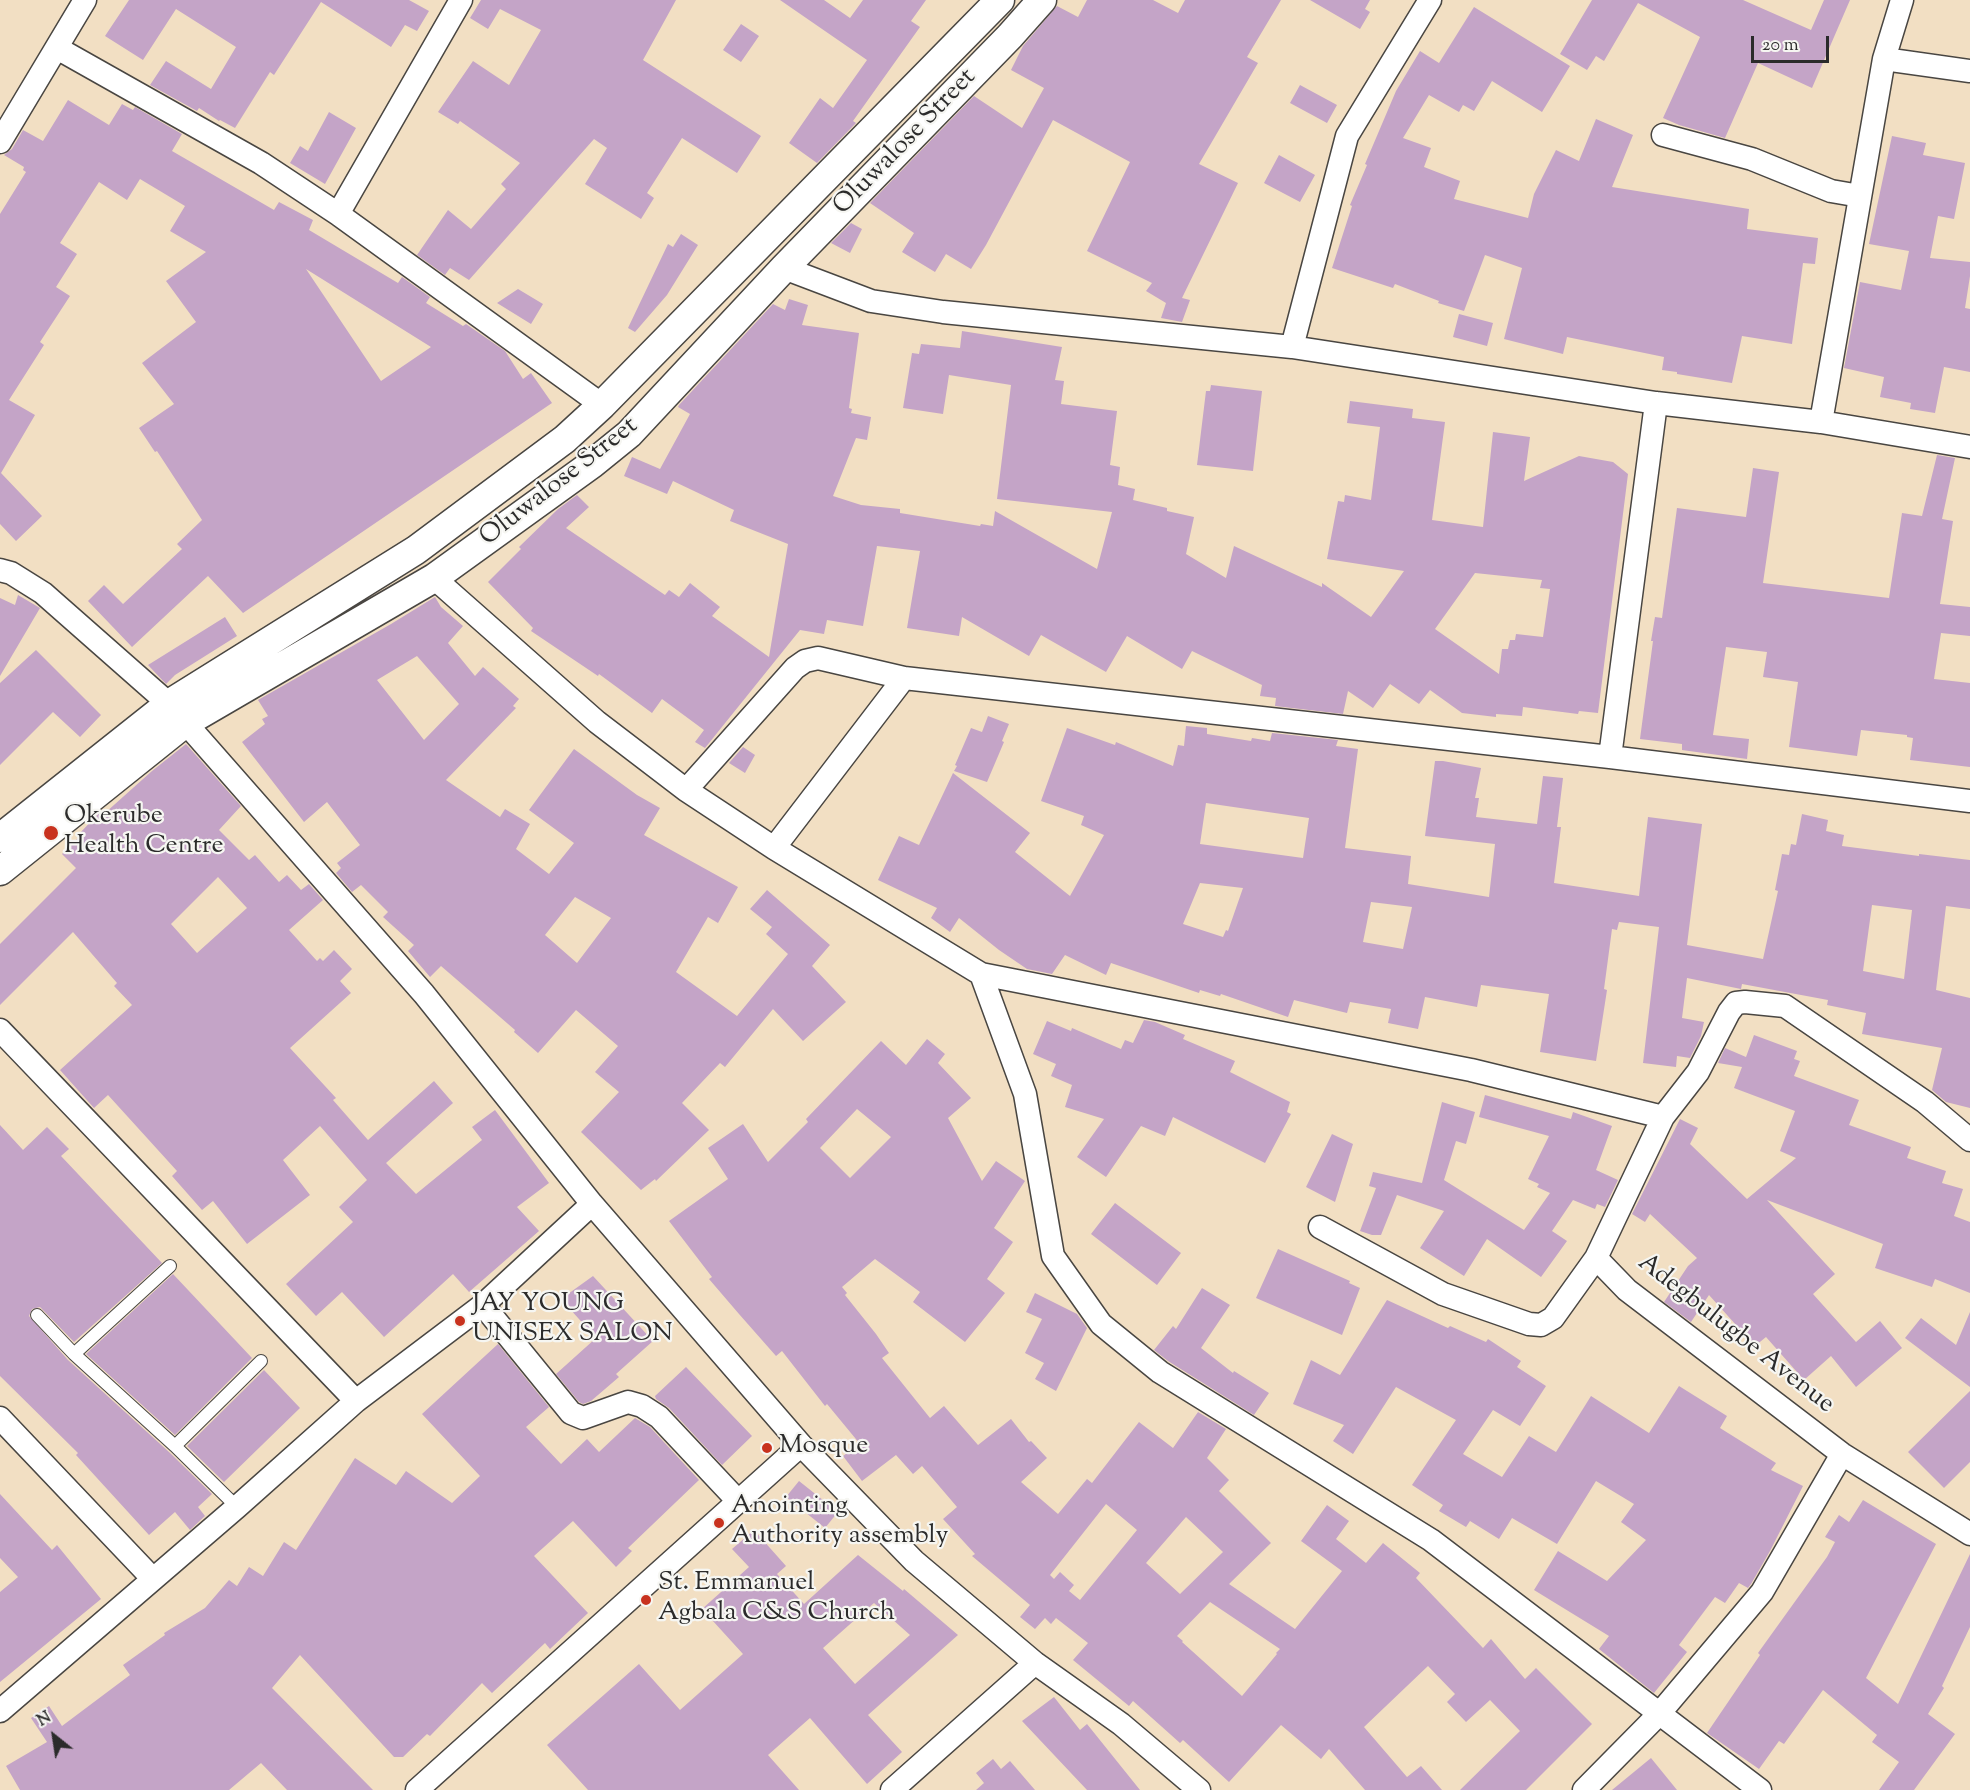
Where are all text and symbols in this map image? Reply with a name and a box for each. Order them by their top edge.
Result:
scale bar [1754,24,1832,62]
text: 20 m [1762,33,1799,59]
street label: Oluwalose Street [828,63,984,223]
street label: Oluwalose Street [475,412,645,554]
place label: Okerube Health Centre [64,802,224,864]
marker: Okerube Health Centre [42,824,60,842]
street label: Adegbulugbe Avenue [1630,1248,1840,1422]
place label: JAY YOUNG UNISEX SALON [472,1290,673,1352]
marker: JAY YOUNG UNISEX SALON [453,1314,467,1328]
place label: Mosque [779,1432,868,1464]
marker: Mosque [760,1441,774,1455]
place label: Anointing Authority assembly [731,1492,949,1554]
marker: Anointing Authority assembly [712,1516,726,1530]
place label: St. Emmanuel Agbala C&S Church [658,1569,895,1630]
marker: St. Emmanuel Agbala C&S Church [639,1593,653,1607]
north arrow [24,1706,84,1766]
text: N [33,1707,56,1733]

